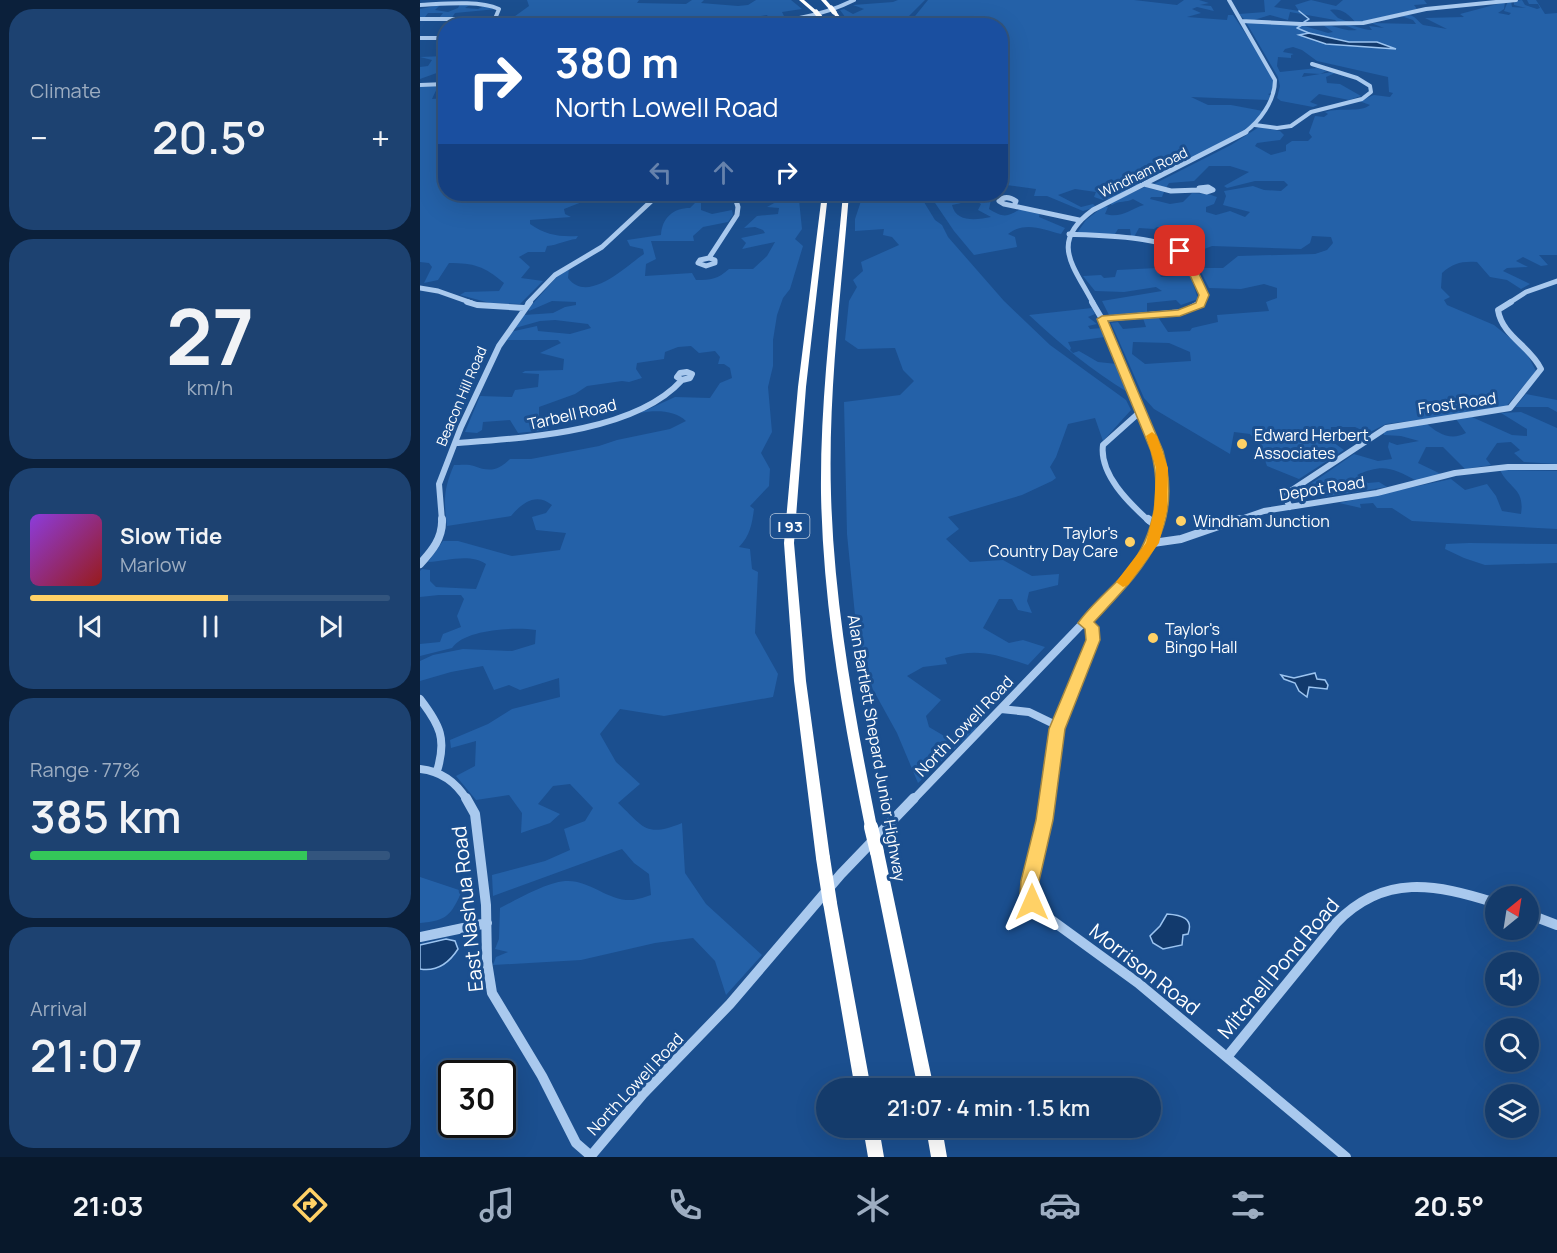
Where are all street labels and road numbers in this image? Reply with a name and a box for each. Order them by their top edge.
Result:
street label: Windham Road [1095,142,1191,202]
street label: Beacon Hill Road [431,343,491,449]
street label: Frost Road [1416,387,1498,419]
street label: Tarbell Road [525,393,619,435]
street label: Depot Road [1278,470,1366,506]
road number: I 93 [770,514,809,538]
street label: Alan Bartlett Shepard Junior Highway [843,613,911,884]
street label: North Lowell Road [910,671,1018,781]
street label: East Nashua Road [445,825,489,993]
street label: Mitchell Pond Road [1211,892,1345,1044]
street label: Morrison Road [1084,917,1206,1021]
street label: North Lowell Road [582,1028,688,1140]

